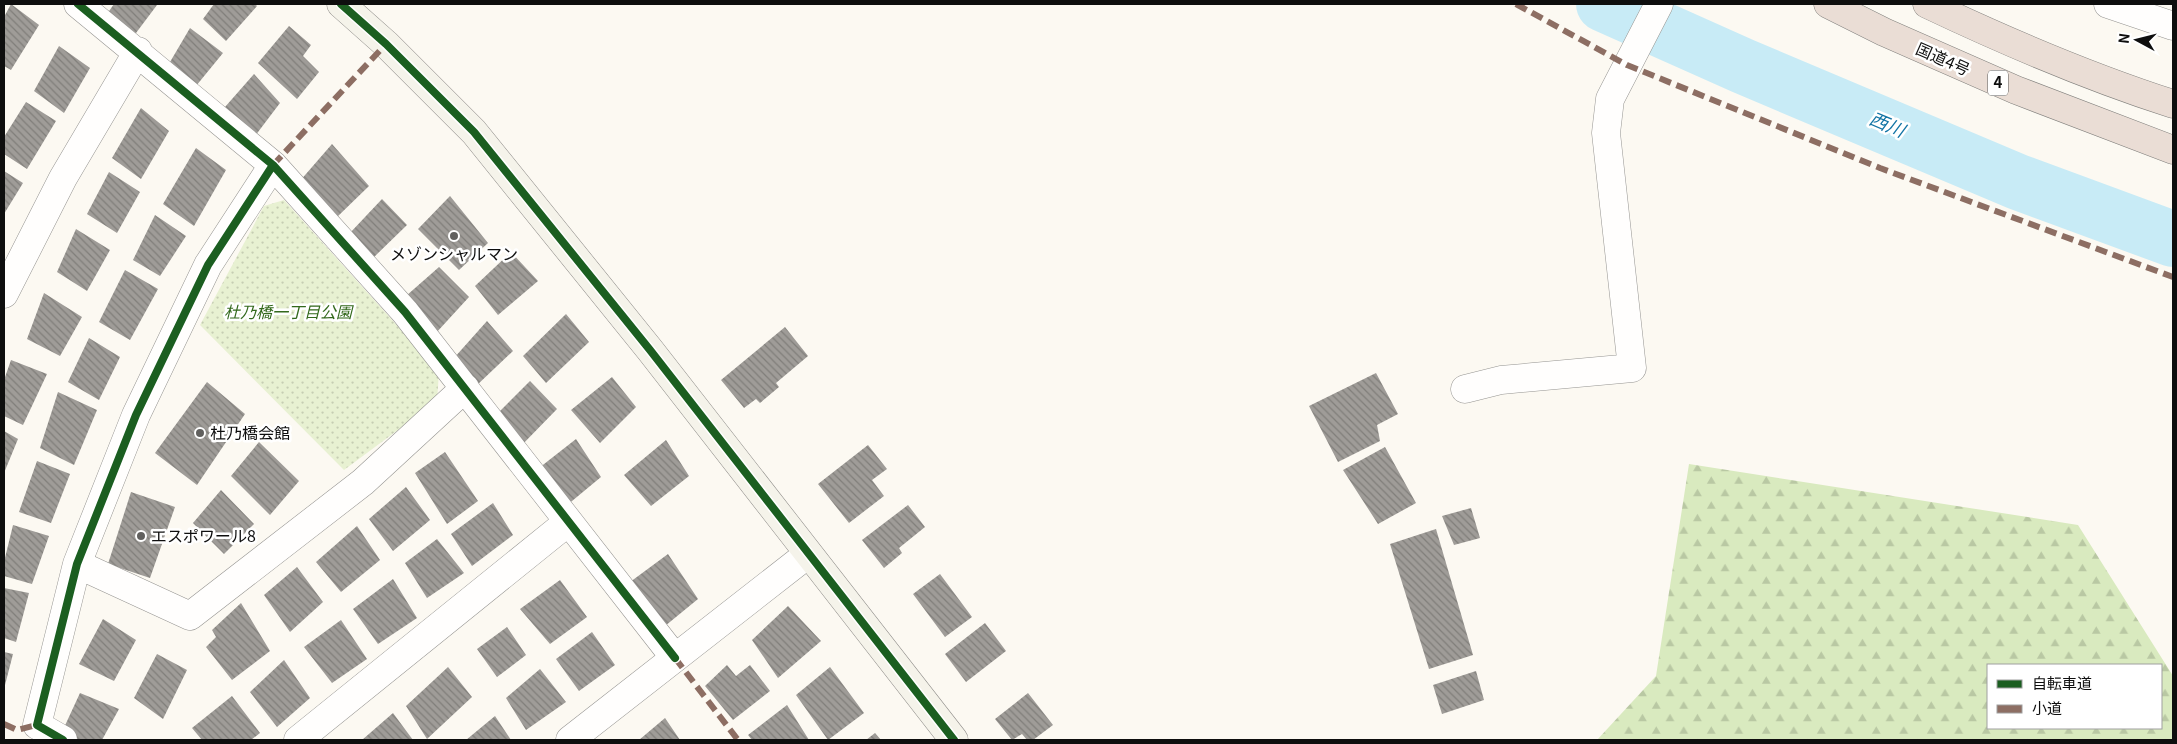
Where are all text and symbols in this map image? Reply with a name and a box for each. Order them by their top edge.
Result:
north arrow [2112,15,2162,65]
text: N [2113,32,2134,45]
street label: 国道4号 [1913,36,1974,81]
road number: 4 [1988,70,2008,96]
water label: 西川 [1866,104,1911,143]
marker: メゾンシャルマン [448,230,460,242]
place label: メゾンシャルマン [390,241,518,265]
park label: 杜乃橋一丁目公園 [224,299,354,323]
place label: 杜乃橋会館 [210,420,290,444]
marker: 杜乃橋会館 [194,427,206,439]
place label: エスポワール8 [151,523,256,547]
marker: エスポワール8 [135,530,147,542]
legend [1987,664,2162,729]
text: 自転車道 [2032,672,2092,693]
text: 小道 [2032,697,2062,718]

